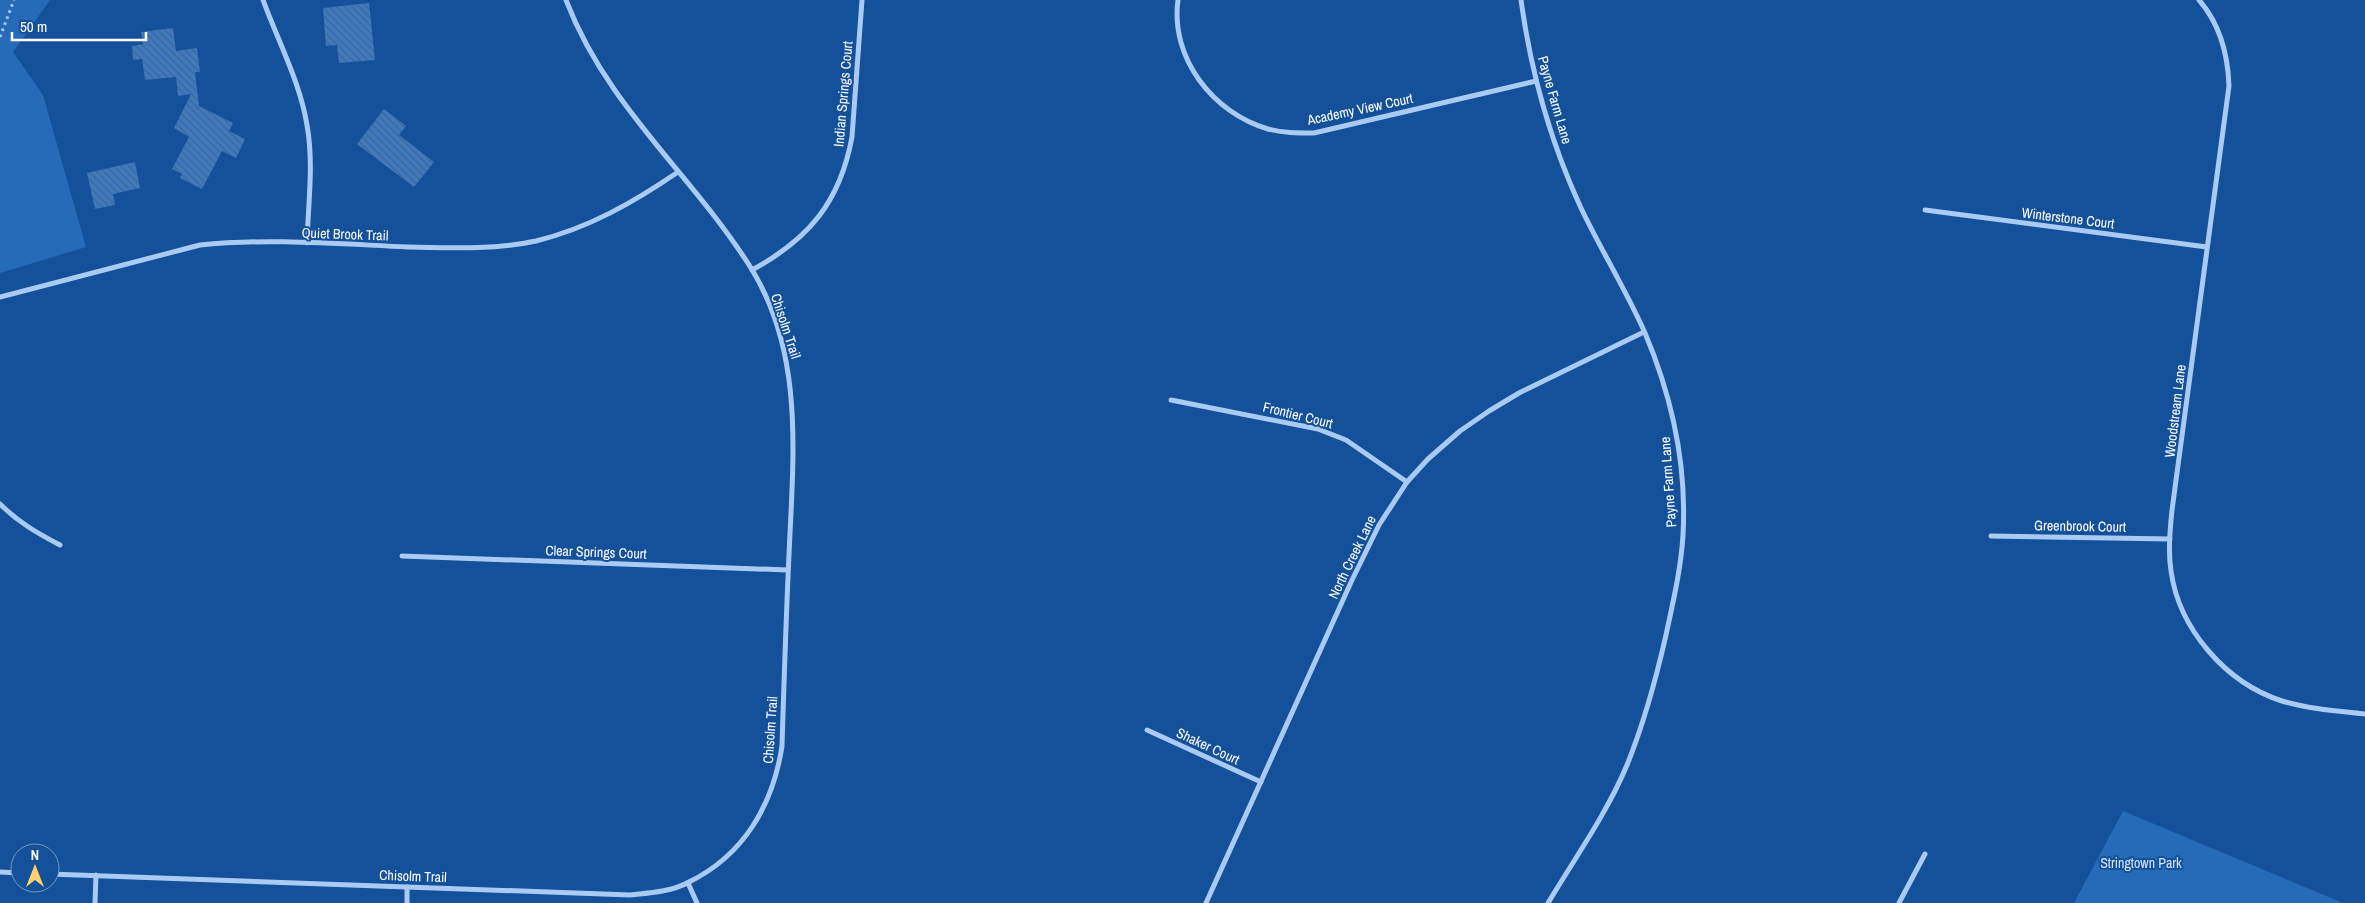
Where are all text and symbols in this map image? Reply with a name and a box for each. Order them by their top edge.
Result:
scale bar [12,10,146,42]
text: 50 m [20,16,47,37]
street label: Indian Springs Court [829,40,857,148]
street label: Payne Farm Lane [1534,54,1576,146]
street label: Academy View Court [1305,89,1415,129]
street label: Winterstone Court [2021,203,2115,233]
street label: Quiet Brook Trail [301,223,389,245]
street label: Chisolm Trail [767,291,805,361]
street label: Woodstream Lane [2160,363,2190,459]
street label: Frontier Court [1261,398,1335,432]
street label: Payne Farm Lane [1656,436,1680,528]
street label: North Creek Lane [1324,512,1380,602]
street label: Greenbrook Court [2034,516,2126,536]
street label: Clear Springs Court [545,541,647,563]
street label: Chisolm Trail [759,696,781,764]
street label: Shaker Court [1174,724,1242,768]
north arrow [10,843,60,893]
text: N [31,846,39,864]
park label: Stringtown Park [2100,854,2182,872]
street label: Chisolm Trail [379,866,447,886]

